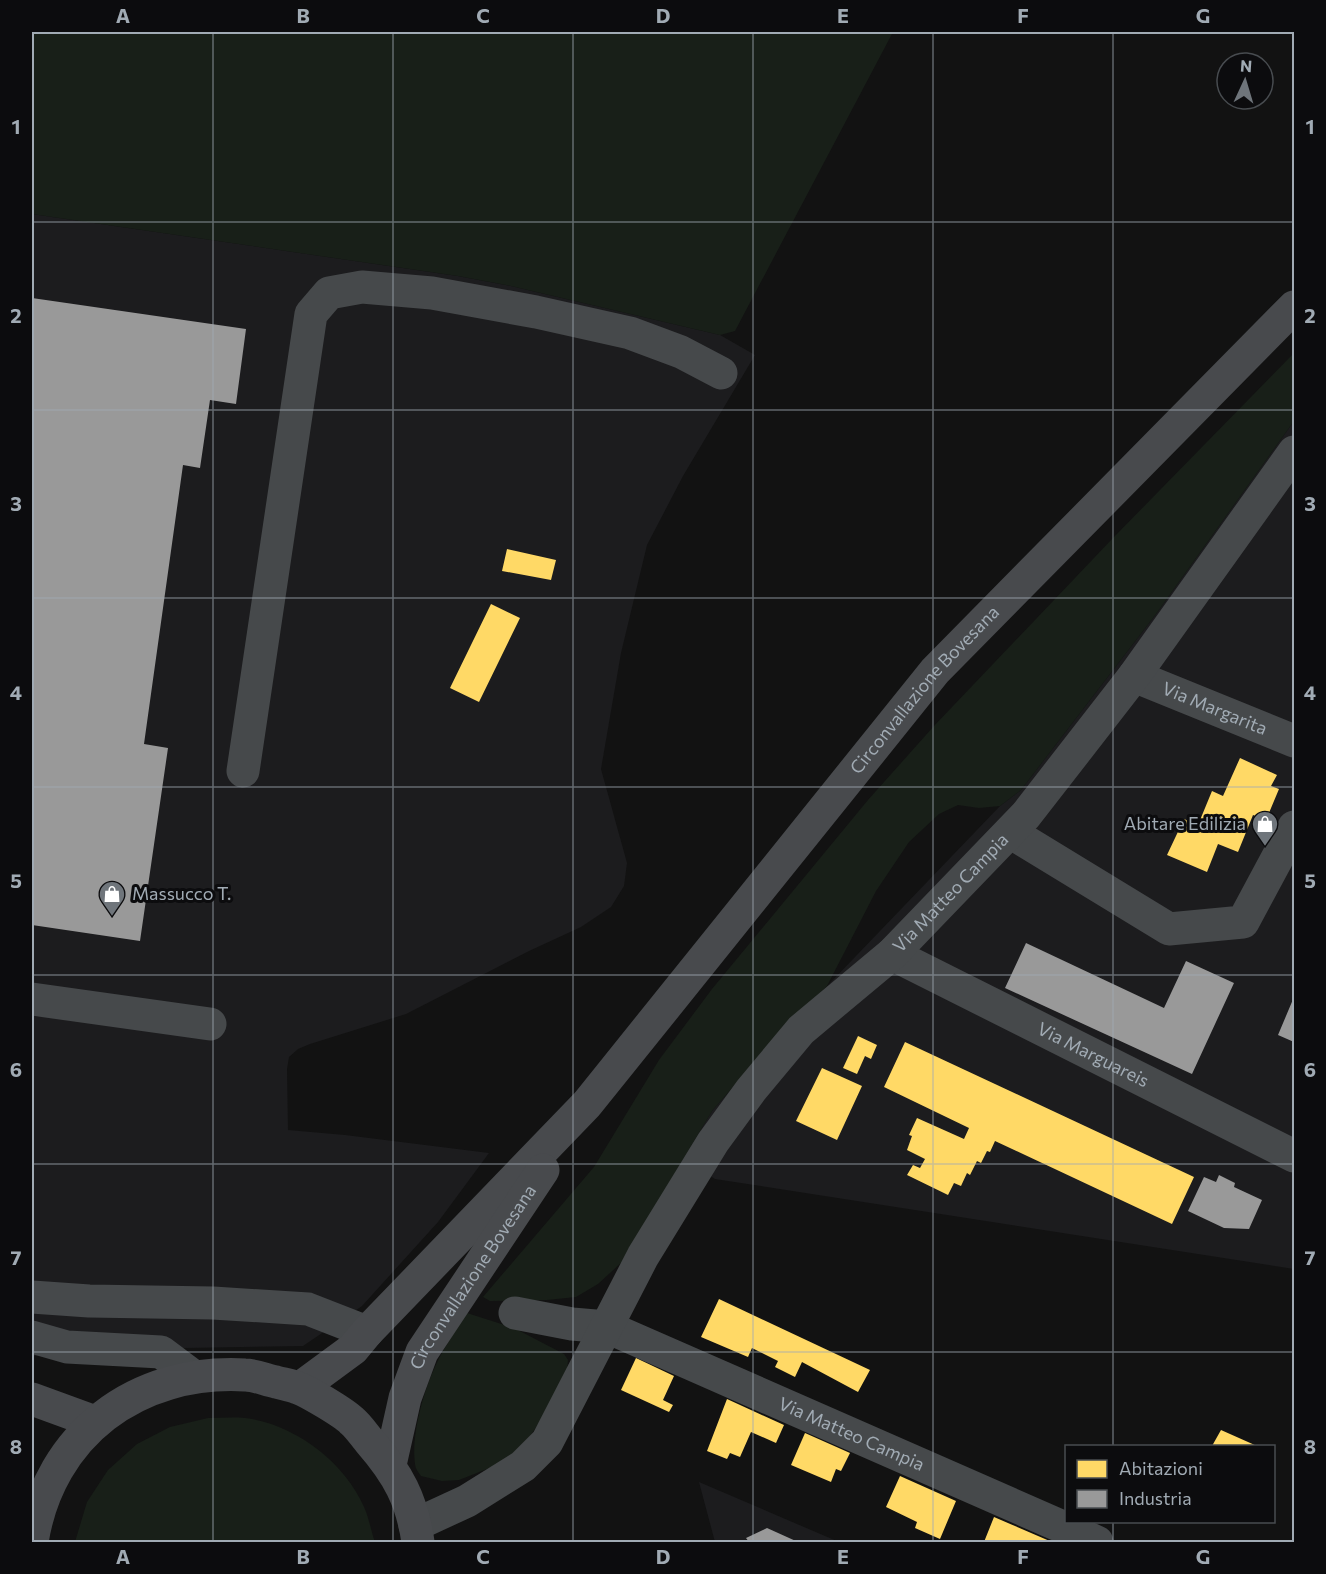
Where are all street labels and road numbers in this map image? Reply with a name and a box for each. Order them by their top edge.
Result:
street label: Circonvallazione Bovesana [845,601,1003,778]
street label: Via Margarita [1159,677,1271,739]
street label: Via Matteo Campia [888,828,1012,957]
street label: Via Marguareis [1034,1017,1153,1091]
street label: Circonvallazione Bovesana [405,1180,540,1372]
street label: Via Matteo Campia [775,1392,928,1475]

